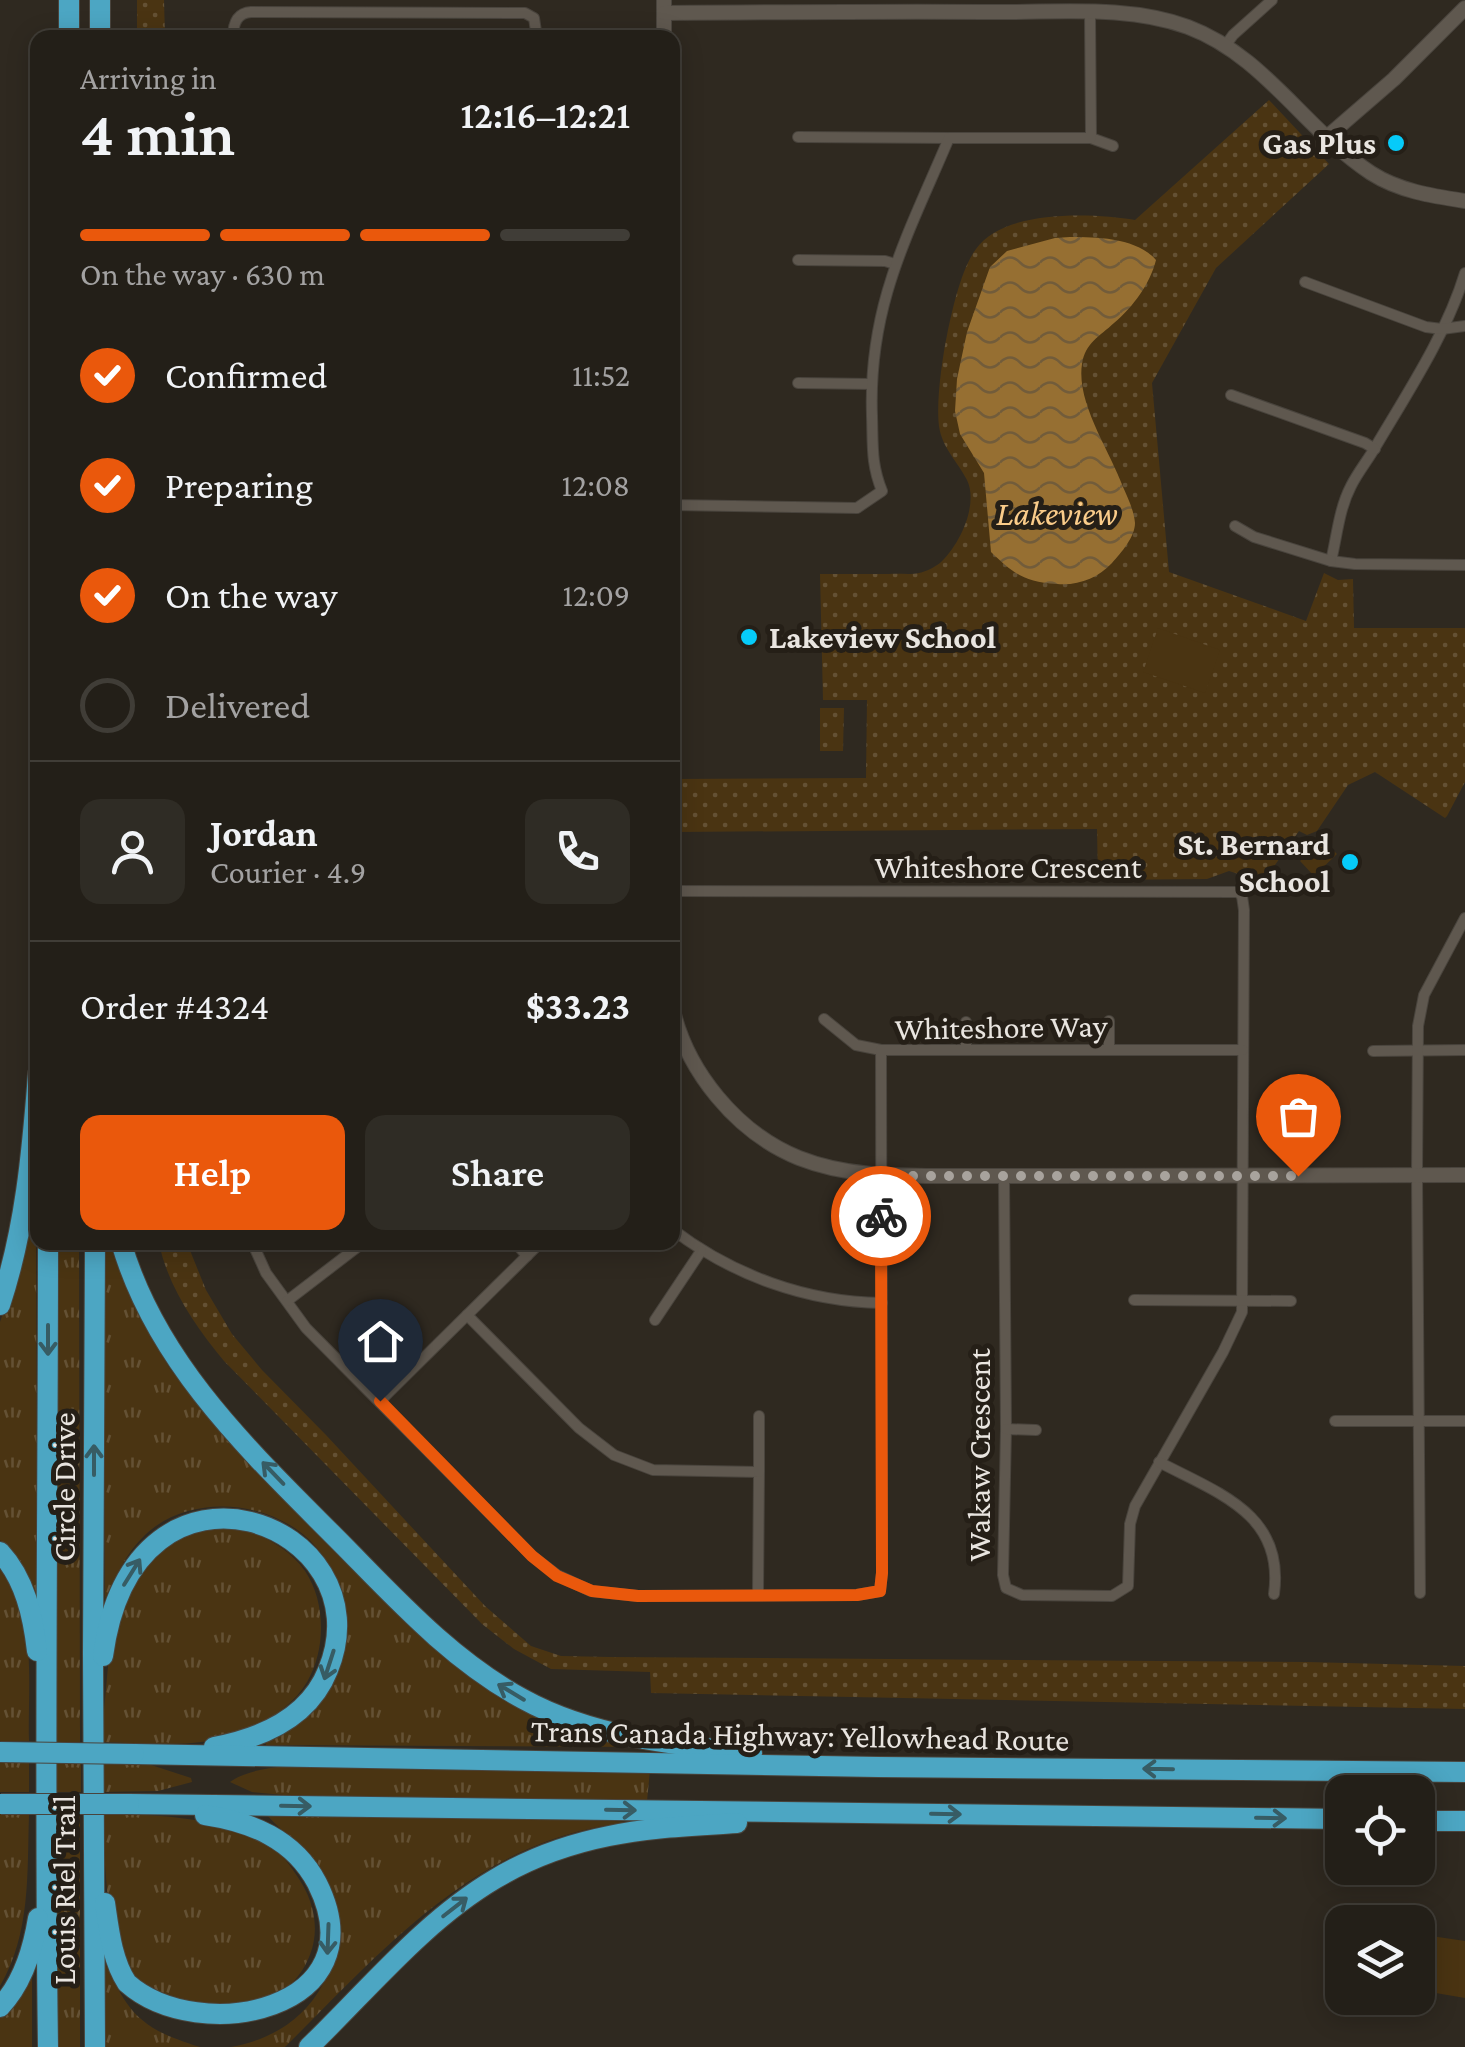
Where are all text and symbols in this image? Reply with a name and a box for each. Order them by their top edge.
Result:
text: Arriving in [80,60,217,96]
text: 12:16–12:21 [460,94,630,136]
text: 4 min [80,97,235,169]
place label: Gas Plus [1262,125,1376,161]
marker: Gas Plus [1385,132,1407,154]
text: On the way · 630 m [80,256,325,292]
icon: check [80,348,135,403]
text: Confirmed [165,354,328,396]
text: 11:52 [572,357,630,393]
icon: check [80,458,135,513]
text: Preparing [165,464,313,506]
text: 12:08 [562,467,630,503]
water label: Lakeview [996,494,1118,533]
icon: check [80,568,135,623]
text: On the way [165,574,337,616]
text: 12:09 [562,577,630,613]
place label: Lakeview School [769,619,996,655]
marker: Lakeview School [738,626,760,648]
text: Delivered [165,684,310,726]
button: person [80,799,185,904]
button: phone [525,799,630,904]
text: Jordan [210,812,318,854]
place label: St. Bernard School [1177,826,1330,899]
street label: Whiteshore Crescent [875,849,1142,885]
marker: St. Bernard School [1339,851,1361,873]
text: Courier · 4.9 [210,854,366,890]
text: Order #4324 [80,985,269,1027]
text: $33.23 [526,985,630,1027]
street label: Whiteshore Way [894,1007,1108,1047]
pin [1256,1074,1341,1177]
icon: bag [1271,1089,1326,1144]
button: Help [80,1115,345,1230]
button: Share [365,1115,630,1230]
courier [831,1166,931,1266]
icon: bike [854,1189,909,1244]
pin [338,1299,423,1402]
icon: home [353,1314,408,1369]
one-way arrow [38,1323,58,1356]
street label: Wakaw Crescent [961,1348,997,1562]
street label: Circle Drive [46,1412,82,1562]
one-way arrow [84,1445,104,1478]
one-way arrow [261,1461,285,1485]
one-way arrow [122,1558,142,1586]
one-way arrow [319,1648,337,1680]
one-way arrow [497,1682,526,1702]
street label: Trans Canada Highway: Yellowhead Route [531,1712,1069,1758]
one-way arrow [1142,1760,1174,1778]
map controls [1325,1775,1435,2015]
button: locate [1325,1775,1435,1885]
street label: Louis Riel Trail [46,1795,82,1985]
one-way arrow [280,1796,312,1816]
one-way arrow [604,1800,637,1820]
one-way arrow [930,1804,962,1823]
one-way arrow [1255,1809,1287,1828]
one-way arrow [441,1897,468,1918]
button: layers [1325,1905,1435,2015]
one-way arrow [318,1923,337,1955]

